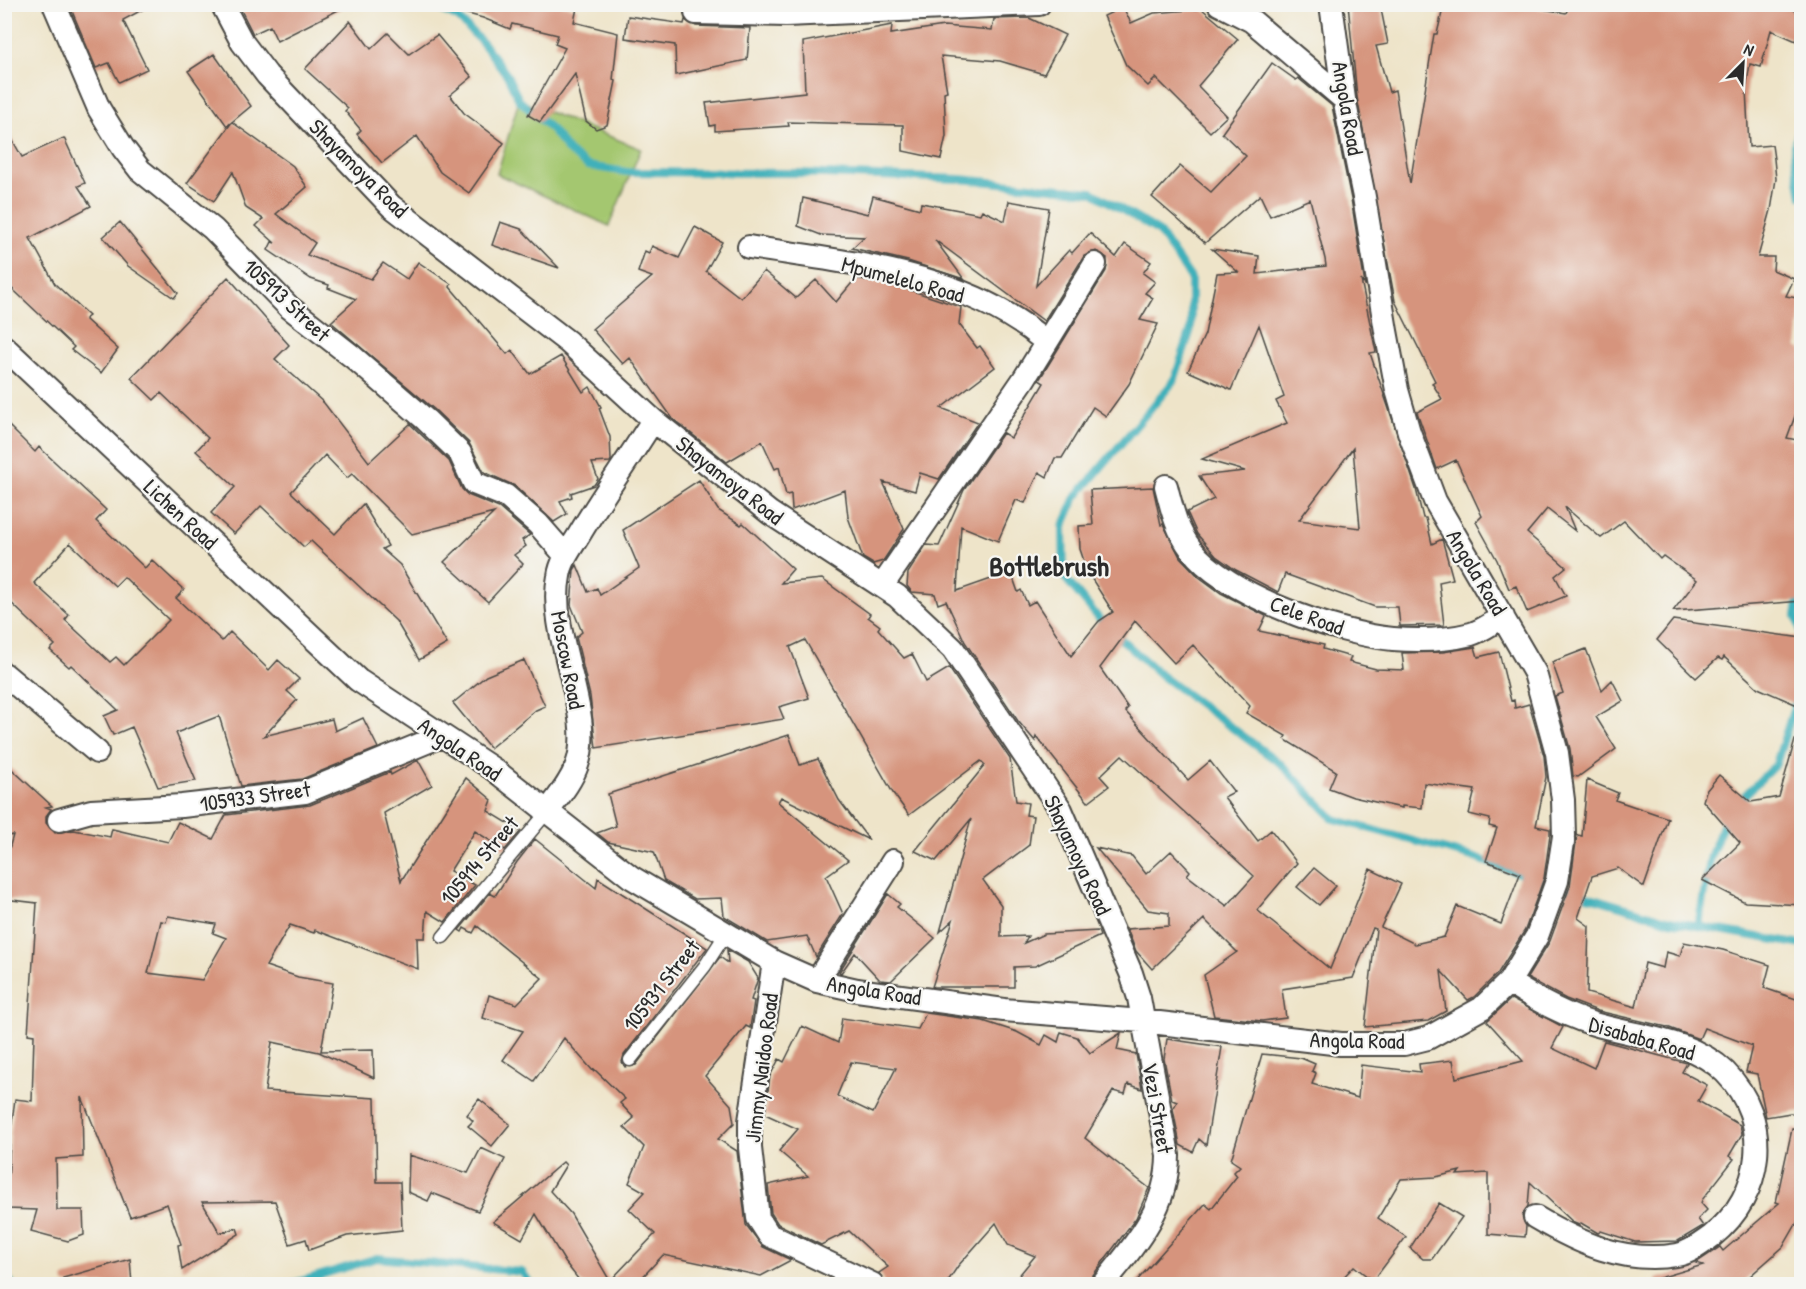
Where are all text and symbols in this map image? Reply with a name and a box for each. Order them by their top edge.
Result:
north arrow [1713,33,1773,93]
text: N [1741,38,1758,61]
street label: Angola Road [1325,59,1371,158]
street label: Shayamoya Road [303,112,415,224]
street label: Mpumelelo Road [839,248,968,310]
street label: 105913 Street [237,252,338,349]
street label: Shayamoya Road [670,429,790,532]
street label: Lichen Road [138,472,225,556]
street label: Angola Road [1440,524,1515,621]
district label: Bottlebrush [989,547,1109,585]
street label: Cele Road [1266,588,1348,642]
street label: Moscow Road [544,608,592,712]
street label: Angola Road [412,710,508,788]
street label: 105933 Street [198,773,313,819]
street label: Shayamoya Road [1037,790,1119,920]
street label: 105914 Street [433,809,525,911]
street label: 105931 Street [616,932,707,1037]
street label: Angola Road [825,968,924,1012]
street label: Jimmy Naidoo Road [737,991,785,1144]
street label: Disababa Road [1585,1009,1699,1068]
street label: Angola Road [1309,1024,1405,1056]
street label: Vezi Street [1135,1060,1181,1156]

